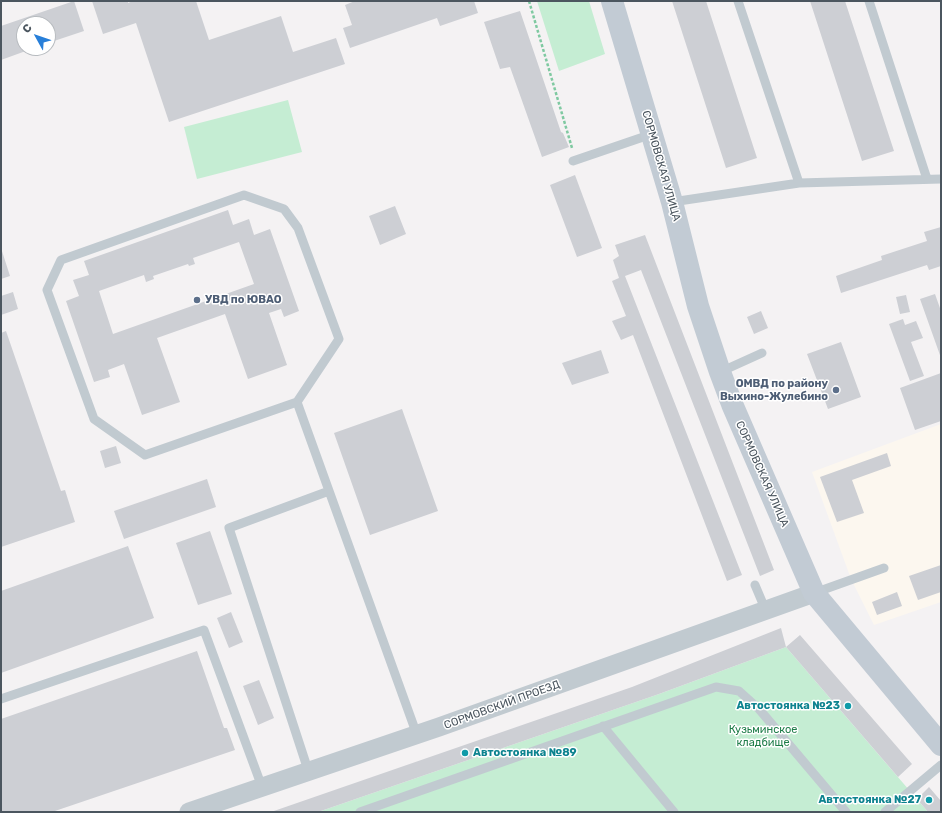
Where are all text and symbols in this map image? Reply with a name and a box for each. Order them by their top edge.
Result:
north arrow [16,16,56,56]
text: С [20,21,35,36]
street label: СОРМОВСКАЯ УЛИЦА [639,109,683,223]
place label: УВД по ЮВАО [205,293,282,307]
marker: УВД по ЮВАО [192,295,202,305]
place label: ОМВД по району Выхино-Жулебино [720,377,828,403]
marker: ОМВД по району Выхино-Жулебино [831,385,841,395]
street label: СОРМОВСКАЯ УЛИЦА [733,419,791,529]
street label: СОРМОВСКИЙ ПРОЕЗД [442,678,562,732]
place label: Автостоянка №23 [736,699,840,713]
marker: Автостоянка №23 [843,701,853,711]
park label: Кузьминское кладбище [729,723,797,749]
place label: Автостоянка №89 [473,746,577,760]
marker: Автостоянка №89 [460,748,470,758]
place label: Автостоянка №27 [818,793,921,807]
marker: Автостоянка №27 [924,795,934,805]

